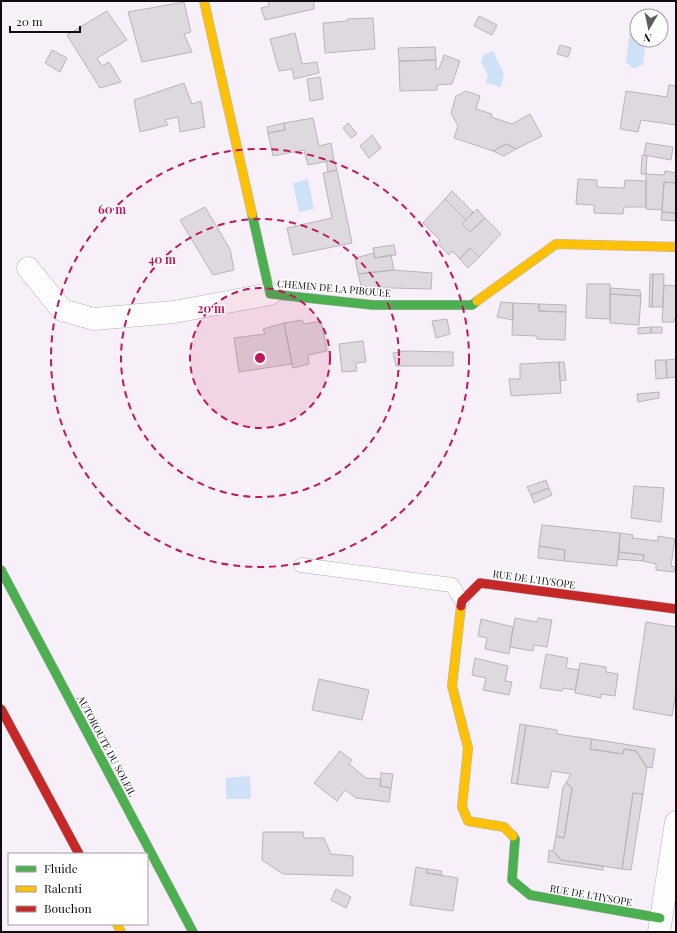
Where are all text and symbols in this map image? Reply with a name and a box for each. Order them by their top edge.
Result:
scale bar [10,8,80,34]
north arrow [629,8,669,48]
text: 20 m [16,13,43,29]
text: N [642,30,652,46]
text: 60 m [98,201,126,217]
text: 40 m [148,251,176,267]
street label: CHEMIN DE LA PIBOULE [277,276,391,300]
text: 20 m [197,300,225,316]
centre of rings [253,351,267,365]
street label: RUE DE L'HYSOPE [492,566,576,592]
street label: AUTOROUTE DU SOLEIL [74,692,140,799]
legend [8,853,148,925]
text: Fluide [44,860,78,876]
text: Ralenti [44,880,83,896]
street label: RUE DE L'HYSOPE [549,881,633,909]
text: Bouchon [44,900,92,916]

